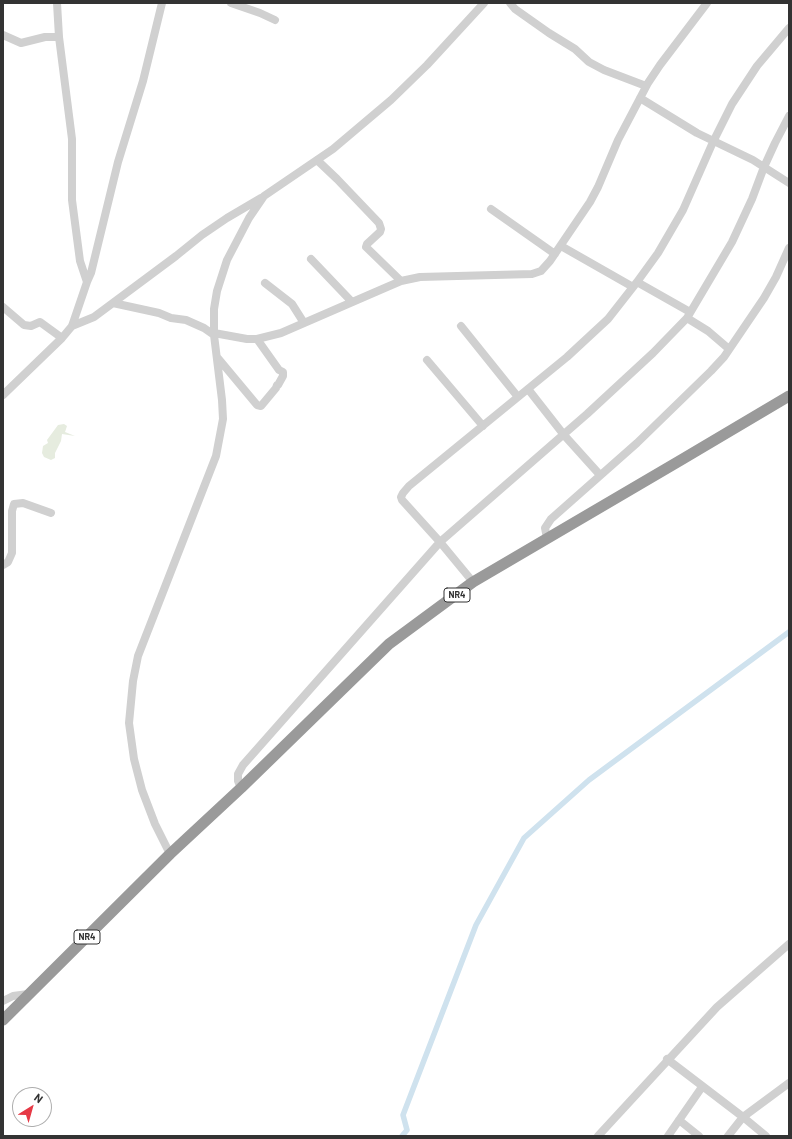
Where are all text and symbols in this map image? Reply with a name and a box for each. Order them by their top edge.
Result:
road number: NR4 [444,588,470,602]
road number: NR4 [74,930,100,944]
north arrow [12,1087,52,1127]
text: N [32,1090,46,1105]

